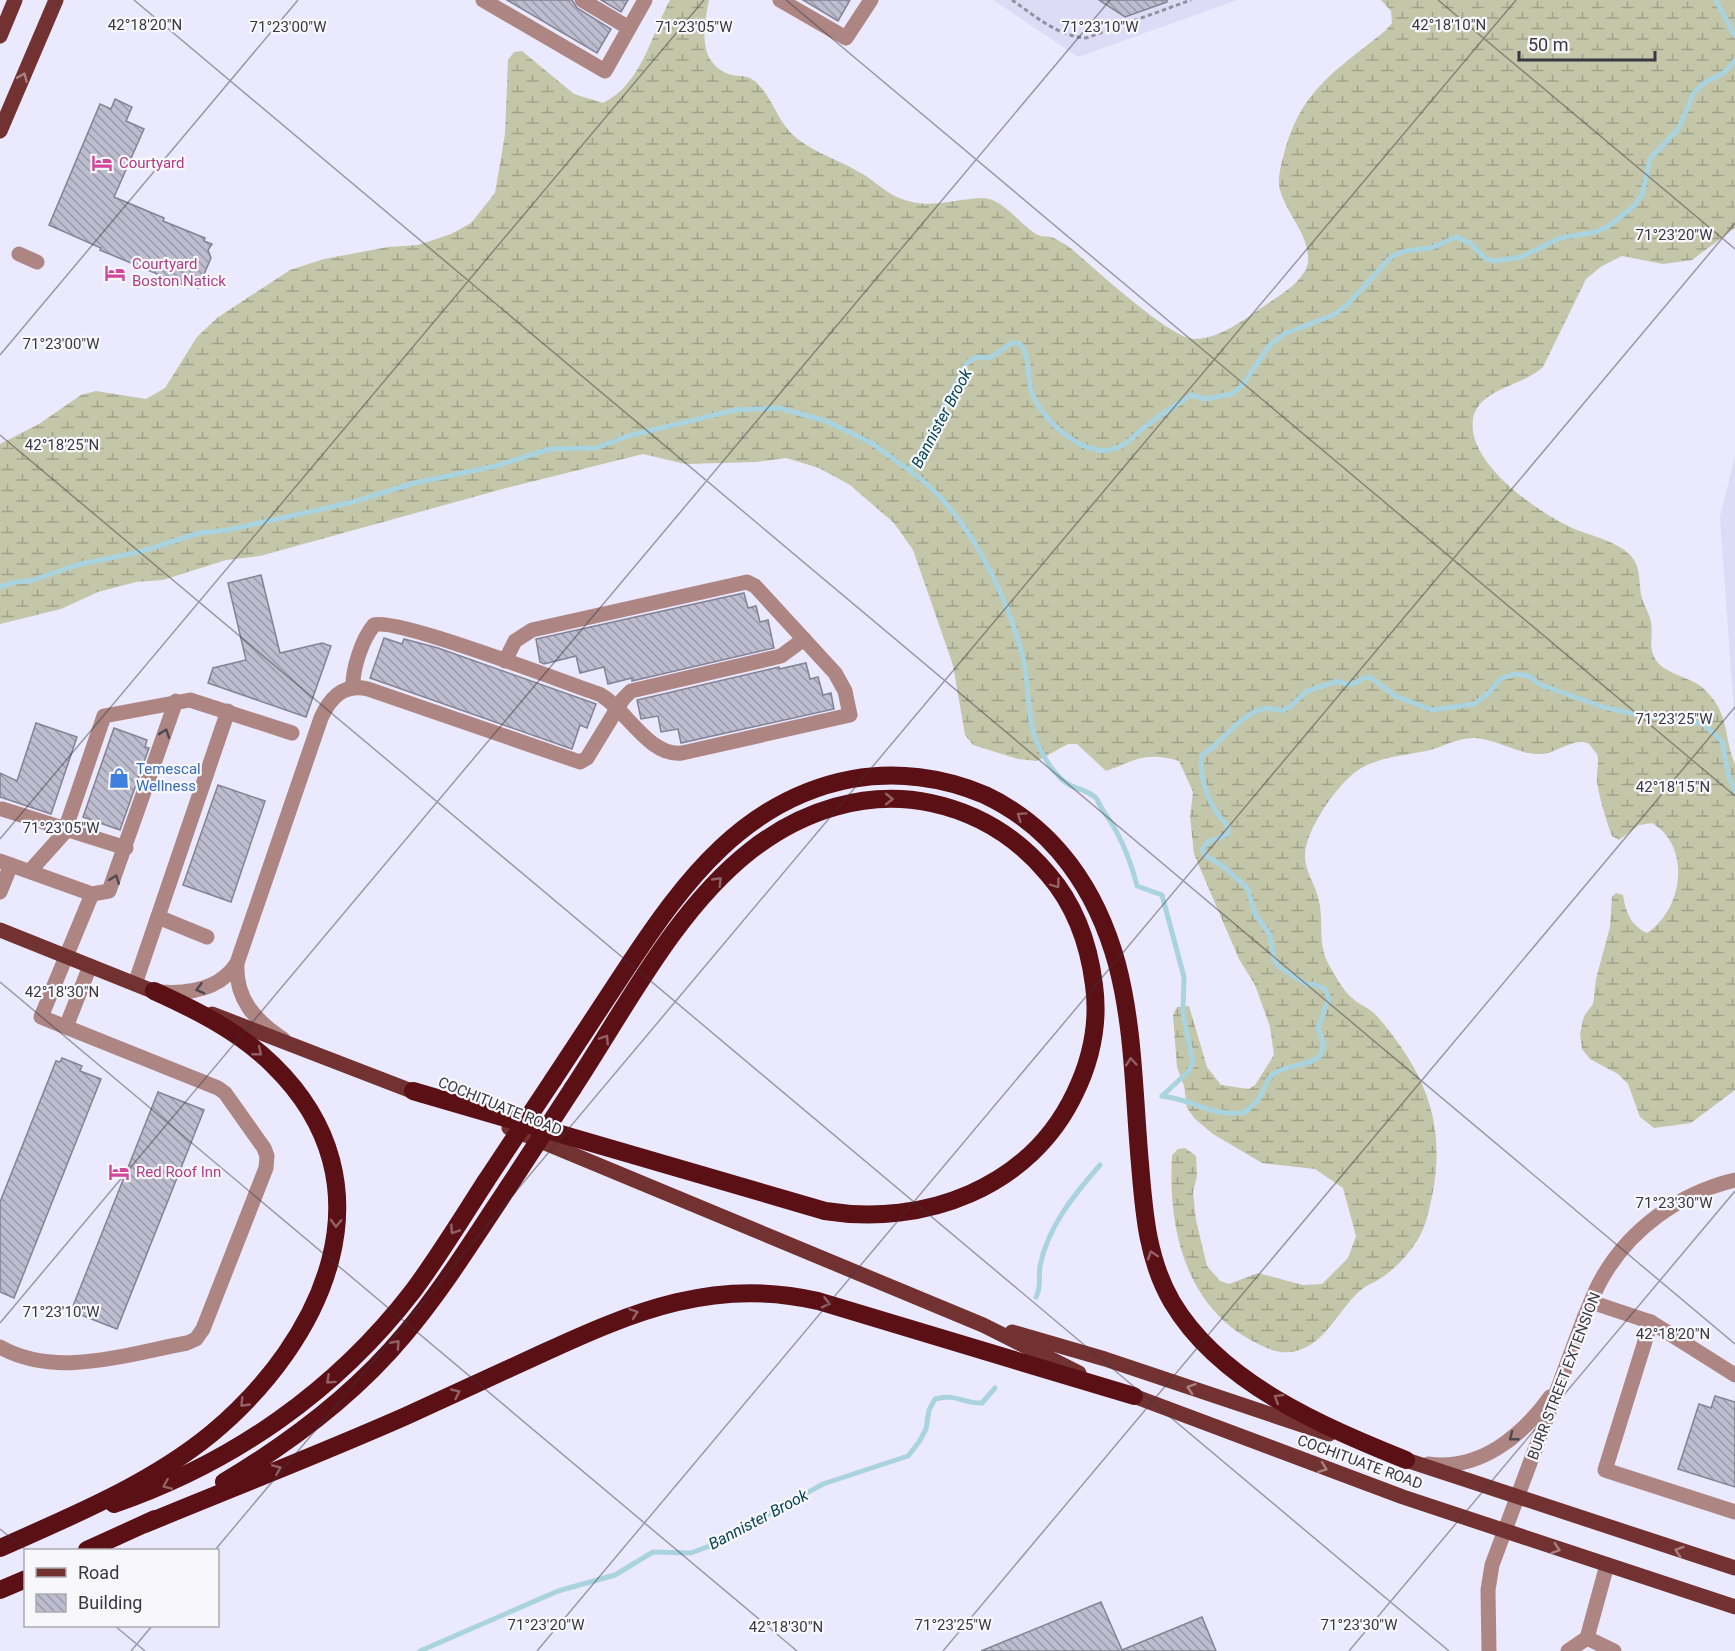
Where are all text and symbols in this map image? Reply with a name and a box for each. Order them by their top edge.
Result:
text: 42°18'20"N [108,16,182,34]
text: 42°18'10"N [1412,16,1486,34]
text: 71°23'00"W [250,18,326,36]
text: 71°23'05"W [656,18,732,36]
text: 71°23'10"W [1062,18,1138,36]
scale bar [1519,24,1656,62]
text: 50 m [1528,34,1568,55]
one-way arrow [16,73,28,84]
hotel icon: Courtyard [90,151,114,175]
place label: Courtyard [119,154,185,172]
text: 71°23'20"W [1636,226,1712,244]
place label: Courtyard Boston Natick [132,255,226,290]
hotel icon: Courtyard Boston Natick [103,261,127,285]
text: 71°23'00"W [23,335,99,353]
water label: Bannister Brook [907,364,976,471]
text: 42°18'25"N [25,436,99,454]
text: 71°23'25"W [1636,710,1712,728]
one-way arrow [158,728,171,739]
place label: Temescal Wellness [136,760,201,795]
shop icon: Temescal Wellness [107,766,131,790]
text: 42°18'15"N [1636,778,1710,796]
one-way arrow [884,793,893,805]
one-way arrow [1017,812,1028,823]
text: 71°23'05"W [23,819,99,837]
one-way arrow [108,874,121,884]
one-way arrow [711,877,722,887]
one-way arrow [1049,878,1060,889]
one-way arrow [195,981,205,994]
text: 42°18'30"N [25,983,99,1001]
one-way arrow [597,1035,609,1045]
one-way arrow [252,1045,263,1056]
one-way arrow [1125,1057,1138,1066]
street label: COCHITUATE ROAD [435,1073,565,1139]
hotel icon: Red Roof Inn [107,1160,131,1184]
place label: Red Roof Inn [136,1163,221,1181]
text: 71°23'30"W [1636,1194,1712,1212]
one-way arrow [329,1219,342,1228]
one-way arrow [450,1223,461,1234]
one-way arrow [1147,1250,1160,1261]
street label: BURR STREET EXTENSION [1524,1290,1604,1462]
one-way arrow [821,1295,831,1308]
text: 71°23'10"W [23,1303,99,1321]
one-way arrow [628,1308,639,1321]
text: 42°18'20"N [1636,1325,1710,1343]
one-way arrow [389,1340,400,1351]
one-way arrow [326,1373,336,1384]
one-way arrow [1186,1382,1197,1395]
one-way arrow [450,1388,461,1400]
one-way arrow [1274,1393,1284,1405]
one-way arrow [241,1396,252,1407]
one-way arrow [1509,1430,1520,1441]
street label: COCHITUATE ROAD [1295,1431,1425,1493]
one-way arrow [1317,1460,1327,1473]
one-way arrow [271,1464,282,1476]
one-way arrow [162,1478,173,1490]
water label: Bannister Brook [705,1485,812,1554]
one-way arrow [1550,1541,1561,1554]
one-way arrow [1674,1546,1685,1558]
legend [24,1549,219,1627]
text: Road [78,1562,119,1583]
text: Building [78,1592,142,1613]
text: 71°23'20"W [508,1616,584,1634]
text: 71°23'25"W [915,1616,991,1634]
text: 71°23'30"W [1321,1616,1397,1634]
text: 42°18'30"N [749,1618,823,1636]

